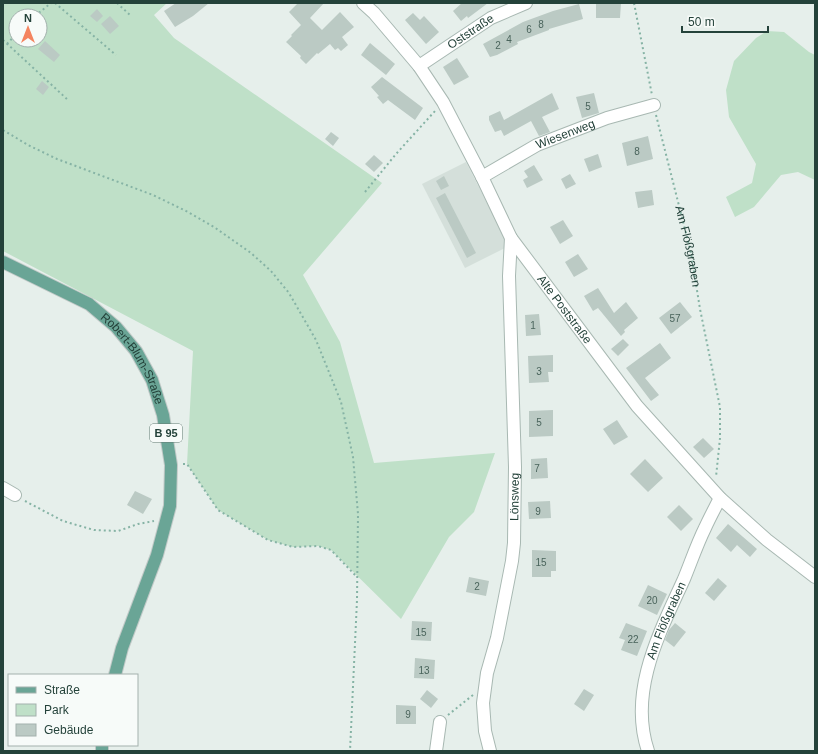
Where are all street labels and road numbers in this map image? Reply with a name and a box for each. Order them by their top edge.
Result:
street label: Oststraße [445,11,497,52]
street label: Wiesenweg [534,116,597,152]
street label: Am Flößgraben [672,204,703,288]
street label: Alte Poststraße [534,272,595,347]
street label: Robert-Blum-Straße [98,310,166,406]
road number: B 95 [150,424,182,442]
street label: Lönsweg [507,473,522,521]
street label: Am Flößgraben [644,580,689,661]

